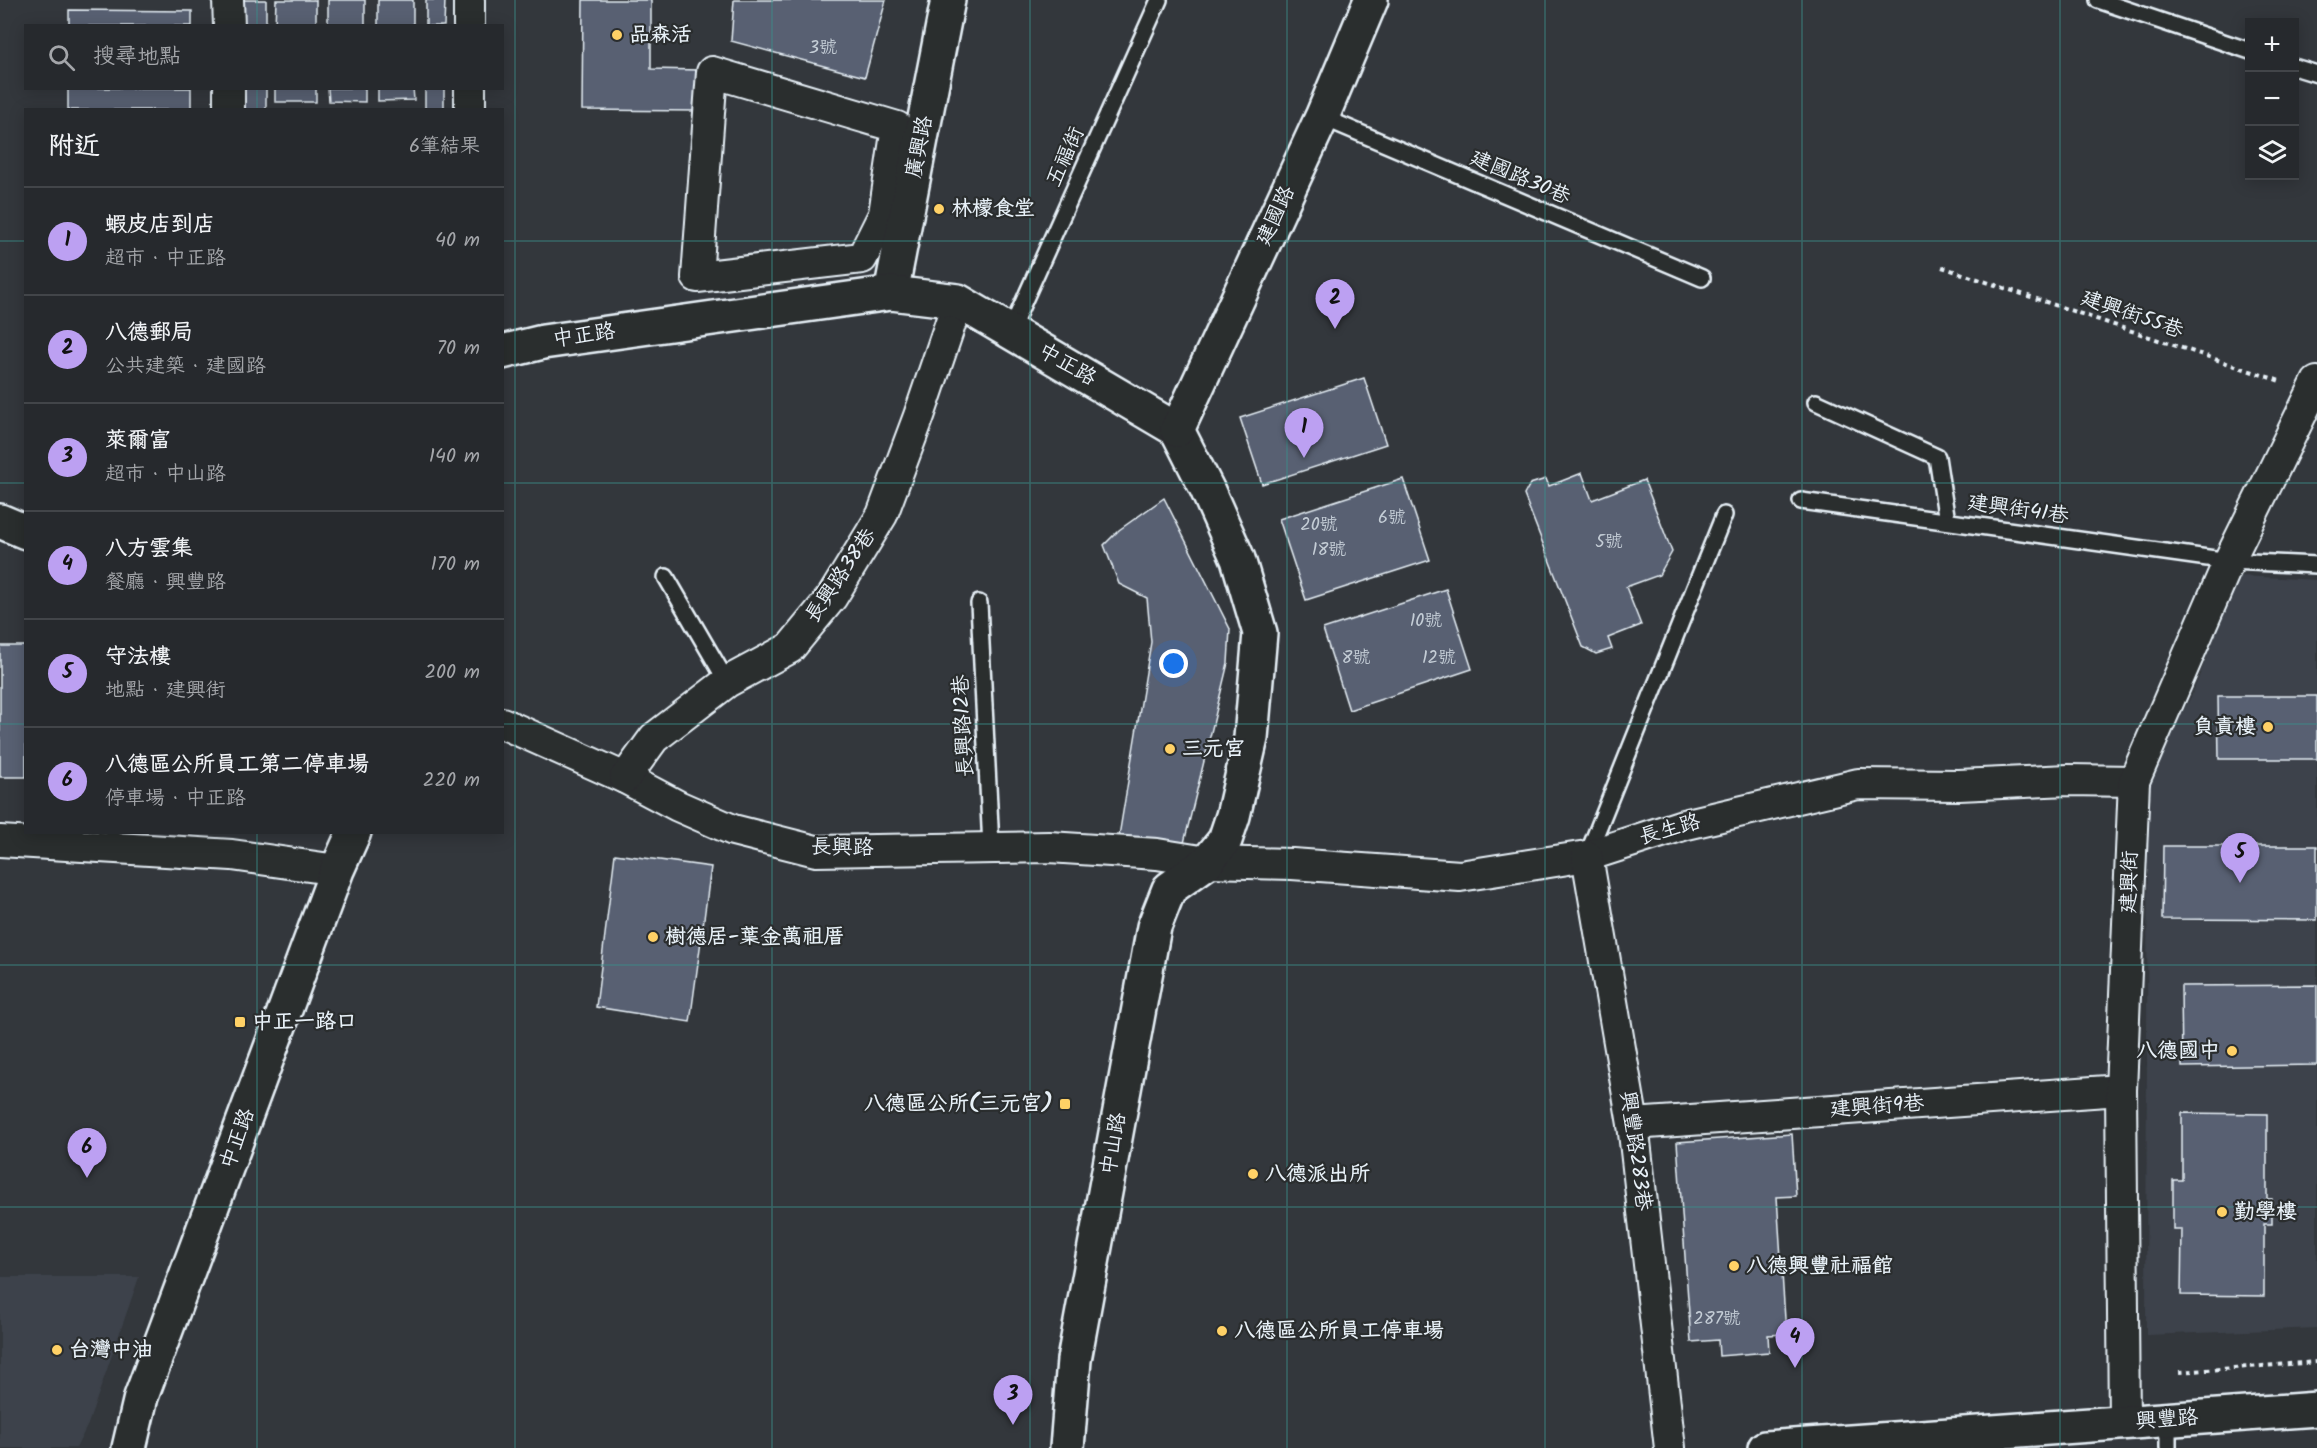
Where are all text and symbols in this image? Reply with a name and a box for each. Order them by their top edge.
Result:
map controls [2245,18,2299,180]
button: + [2245,18,2299,72]
place label: 品森活 [629,19,692,52]
search box [24,24,504,90]
marker: 品森活 [610,28,624,42]
house number: 3號 [809,34,837,63]
text: 搜尋地點 [93,40,181,75]
icon: search [45,41,78,74]
button: − [2245,72,2299,126]
street label: 廣興路 [898,113,942,181]
street label: 五福街 [1038,122,1094,192]
text: 附近 [48,126,100,168]
button: layers [2245,126,2299,180]
text: 6筆結果 [409,131,480,163]
street label: 建國路30巷 [1465,142,1575,214]
street label: 建國路 [1248,180,1304,252]
place label: 林檬食堂 [951,193,1035,226]
marker: 林檬食堂 [932,202,946,216]
text: 蝦皮店到店 [105,208,215,243]
text: 1 [64,225,71,257]
text: 40 m [435,225,480,257]
text: 超市 · 中正路 [105,243,226,275]
pin: 2 [1316,280,1354,329]
street label: 建興街55巷 [2076,282,2188,348]
street label: 中正路 [551,315,617,357]
text: 八德郵局 [105,316,193,351]
text: 2 [62,333,73,365]
text: 70 m [437,333,480,365]
street label: 中正路 [1031,335,1103,395]
text: 公共建築 · 建國路 [105,351,266,383]
pin: 1 [1284,408,1324,458]
text: 萊爾富 [105,424,171,459]
text: 3 [62,441,73,473]
text: 140 m [429,441,480,473]
text: 超市 · 中山路 [105,459,226,491]
street label: 建興街41巷 [1965,487,2071,533]
house number: 6號 [1378,504,1406,533]
house number: 20號 [1300,511,1338,540]
street label: 長興路38巷 [797,522,885,630]
house number: 5號 [1595,528,1623,557]
text: 八方雲集 [105,532,193,567]
house number: 18號 [1312,536,1346,565]
text: 4 [62,549,73,581]
text: 170 m [431,549,480,581]
text: 餐廳 · 興豐路 [105,567,226,599]
house number: 10號 [1410,607,1442,636]
text: 守法樓 [105,640,171,675]
house number: 8號 [1342,644,1370,673]
house number: 12號 [1422,644,1456,673]
your location [1159,649,1188,678]
text: 5 [62,657,73,689]
text: 200 m [424,657,480,689]
street label: 長興路12巷 [945,674,983,778]
text: 地點 · 建興街 [105,675,226,707]
place label: 負責樓 [2193,711,2256,744]
marker: 負責樓 [2261,720,2275,734]
place label: 三元宮 [1182,733,1245,766]
marker: 三元宮 [1163,742,1177,756]
text: 八德區公所員工第二停車場 [105,748,369,783]
text: 6 [62,765,73,797]
text: 220 m [423,765,480,797]
text: 停車場 · 中正路 [105,783,246,815]
street label: 長生路 [1635,805,1705,855]
street label: 長興路 [810,831,874,865]
pin: 5 [2220,834,2260,883]
street label: 建興街 [2112,850,2148,914]
place label: 樹德居-葉金萬祖厝 [665,921,844,954]
marker: 樹德居-葉金萬祖厝 [646,930,660,944]
place label: 中正一路口 [252,1006,357,1039]
marker: 中正一路口 [233,1015,247,1029]
place label: 八德國中 [2136,1035,2220,1068]
marker: 八德國中 [2225,1044,2239,1058]
street label: 建興街9巷 [1829,1087,1925,1127]
place label: 八德區公所(三元宮) [864,1088,1053,1121]
street label: 興豐路283巷 [1610,1089,1660,1213]
marker: 八德區公所(三元宮) [1058,1097,1072,1111]
street label: 中正路 [212,1104,264,1174]
street label: 中山路 [1092,1110,1136,1178]
pin: 6 [68,1128,106,1178]
place label: 八德派出所 [1265,1158,1370,1191]
marker: 八德派出所 [1246,1167,1260,1181]
place label: 勤學樓 [2234,1196,2297,1229]
marker: 勤學樓 [2215,1205,2229,1219]
place label: 八德興豐社福館 [1746,1250,1893,1283]
marker: 八德興豐社福館 [1727,1259,1741,1273]
house number: 287號 [1693,1305,1741,1334]
place label: 八德區公所員工停車場 [1234,1315,1444,1348]
pin: 4 [1776,1318,1814,1368]
marker: 八德區公所員工停車場 [1215,1324,1229,1338]
place label: 台灣中油 [69,1334,153,1367]
marker: 台灣中油 [50,1343,64,1357]
pin: 3 [994,1376,1032,1425]
street label: 興豐路 [2134,1401,2200,1439]

